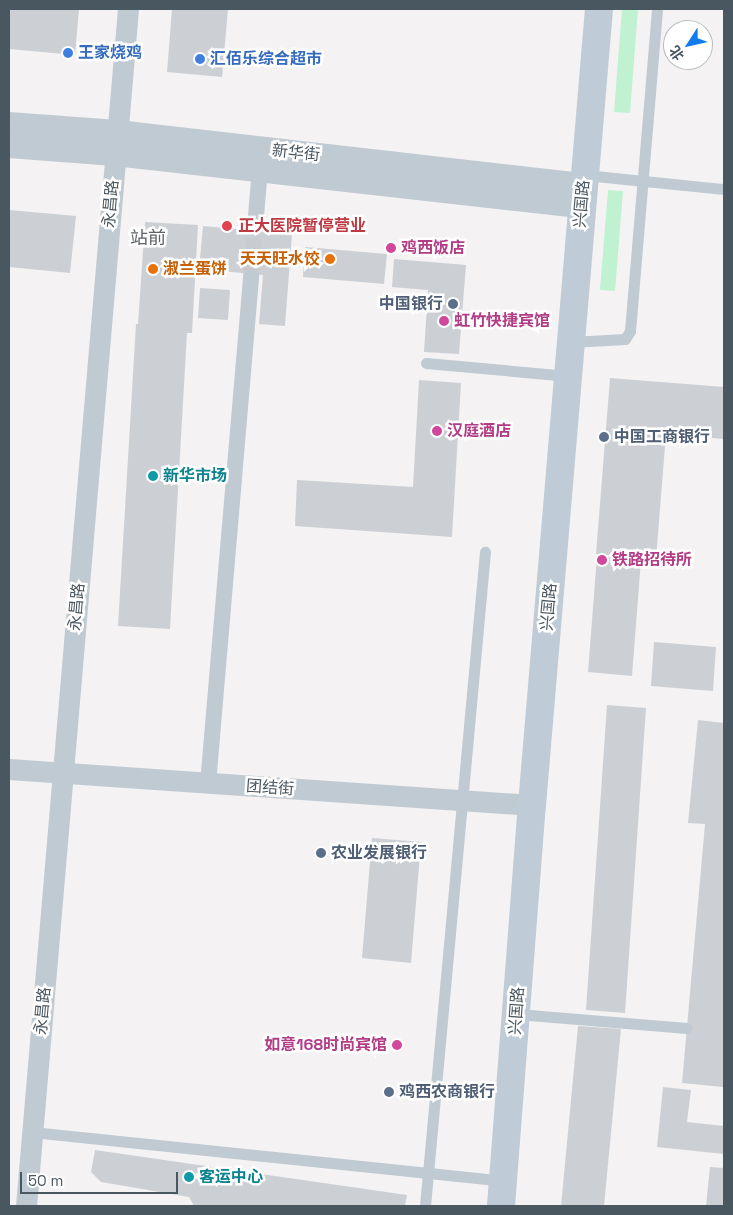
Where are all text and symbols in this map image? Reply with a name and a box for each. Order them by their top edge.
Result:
north arrow [663,20,713,70]
text: 北 [665,42,688,64]
place label: 王家烧鸡 [78,43,142,63]
marker: 王家烧鸡 [62,47,74,59]
place label: 汇佰乐综合超市 [210,49,322,69]
marker: 汇佰乐综合超市 [194,53,206,65]
street label: 新华街 [271,141,321,165]
street label: 永昌路 [99,179,123,229]
street label: 兴国路 [570,179,594,229]
place label: 正大医院暂停营业 [238,216,366,236]
marker: 正大医院暂停营业 [220,219,234,233]
district label: 站前 [130,227,166,249]
place label: 鸡西饭店 [401,238,465,258]
marker: 鸡西饭店 [385,242,397,254]
place label: 天天旺水饺 [240,249,320,269]
marker: 天天旺水饺 [324,253,336,265]
place label: 淑兰蛋饼 [163,259,227,279]
marker: 淑兰蛋饼 [147,263,159,275]
place label: 中国银行 [379,294,443,314]
marker: 中国银行 [447,298,459,310]
place label: 虹竹快捷宾馆 [454,311,550,331]
marker: 虹竹快捷宾馆 [438,315,450,327]
place label: 汉庭酒店 [447,421,511,441]
marker: 汉庭酒店 [431,425,443,437]
place label: 中国工商银行 [614,427,710,447]
marker: 中国工商银行 [598,431,610,443]
place label: 新华市场 [163,466,227,486]
marker: 新华市场 [147,470,159,482]
place label: 铁路招待所 [612,550,692,570]
marker: 铁路招待所 [596,554,608,566]
street label: 永昌路 [65,582,89,632]
street label: 兴国路 [537,582,561,632]
street label: 团结街 [245,777,295,799]
place label: 农业发展银行 [331,843,427,863]
marker: 农业发展银行 [315,847,327,859]
street label: 永昌路 [31,986,55,1036]
street label: 兴国路 [506,986,528,1036]
place label: 如意168时尚宾馆 [264,1035,387,1055]
marker: 如意168时尚宾馆 [391,1039,403,1051]
place label: 鸡西农商银行 [399,1082,495,1102]
marker: 鸡西农商银行 [383,1086,395,1098]
scale bar [22,1162,180,1194]
place label: 客运中心 [199,1167,263,1187]
text: 50 m [28,1171,63,1190]
marker: 客运中心 [183,1171,195,1183]

